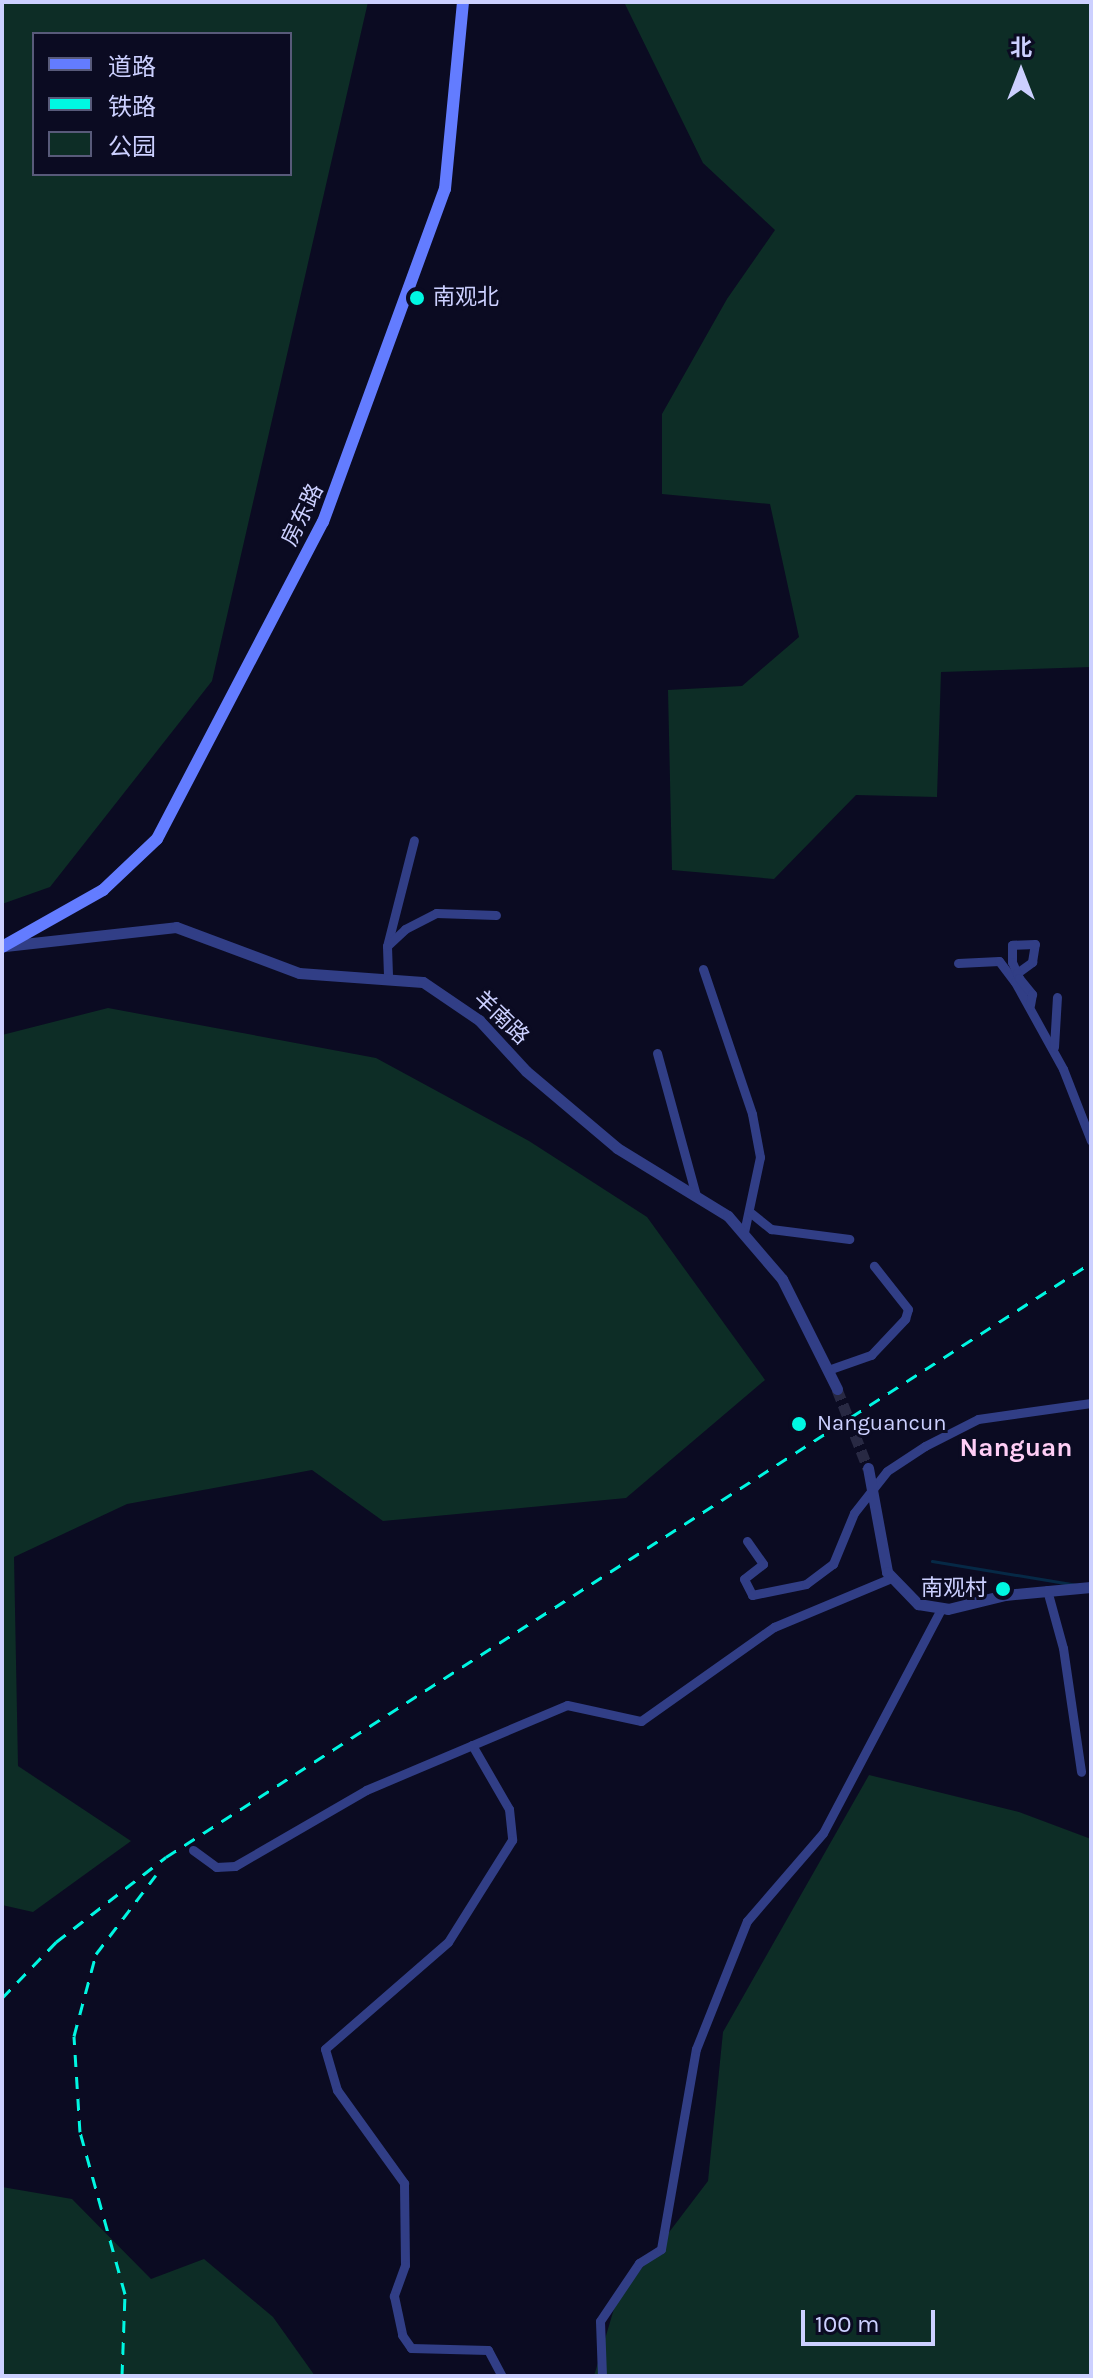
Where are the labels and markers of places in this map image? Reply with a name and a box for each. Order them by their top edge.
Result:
place label: 南观北 [433,285,499,311]
marker: 南观北 [408,289,426,307]
place label: Nanguancun [817,1411,947,1437]
marker: Nanguancun [788,1413,810,1435]
place label: 南观村 [921,1576,987,1602]
marker: 南观村 [994,1580,1012,1598]

